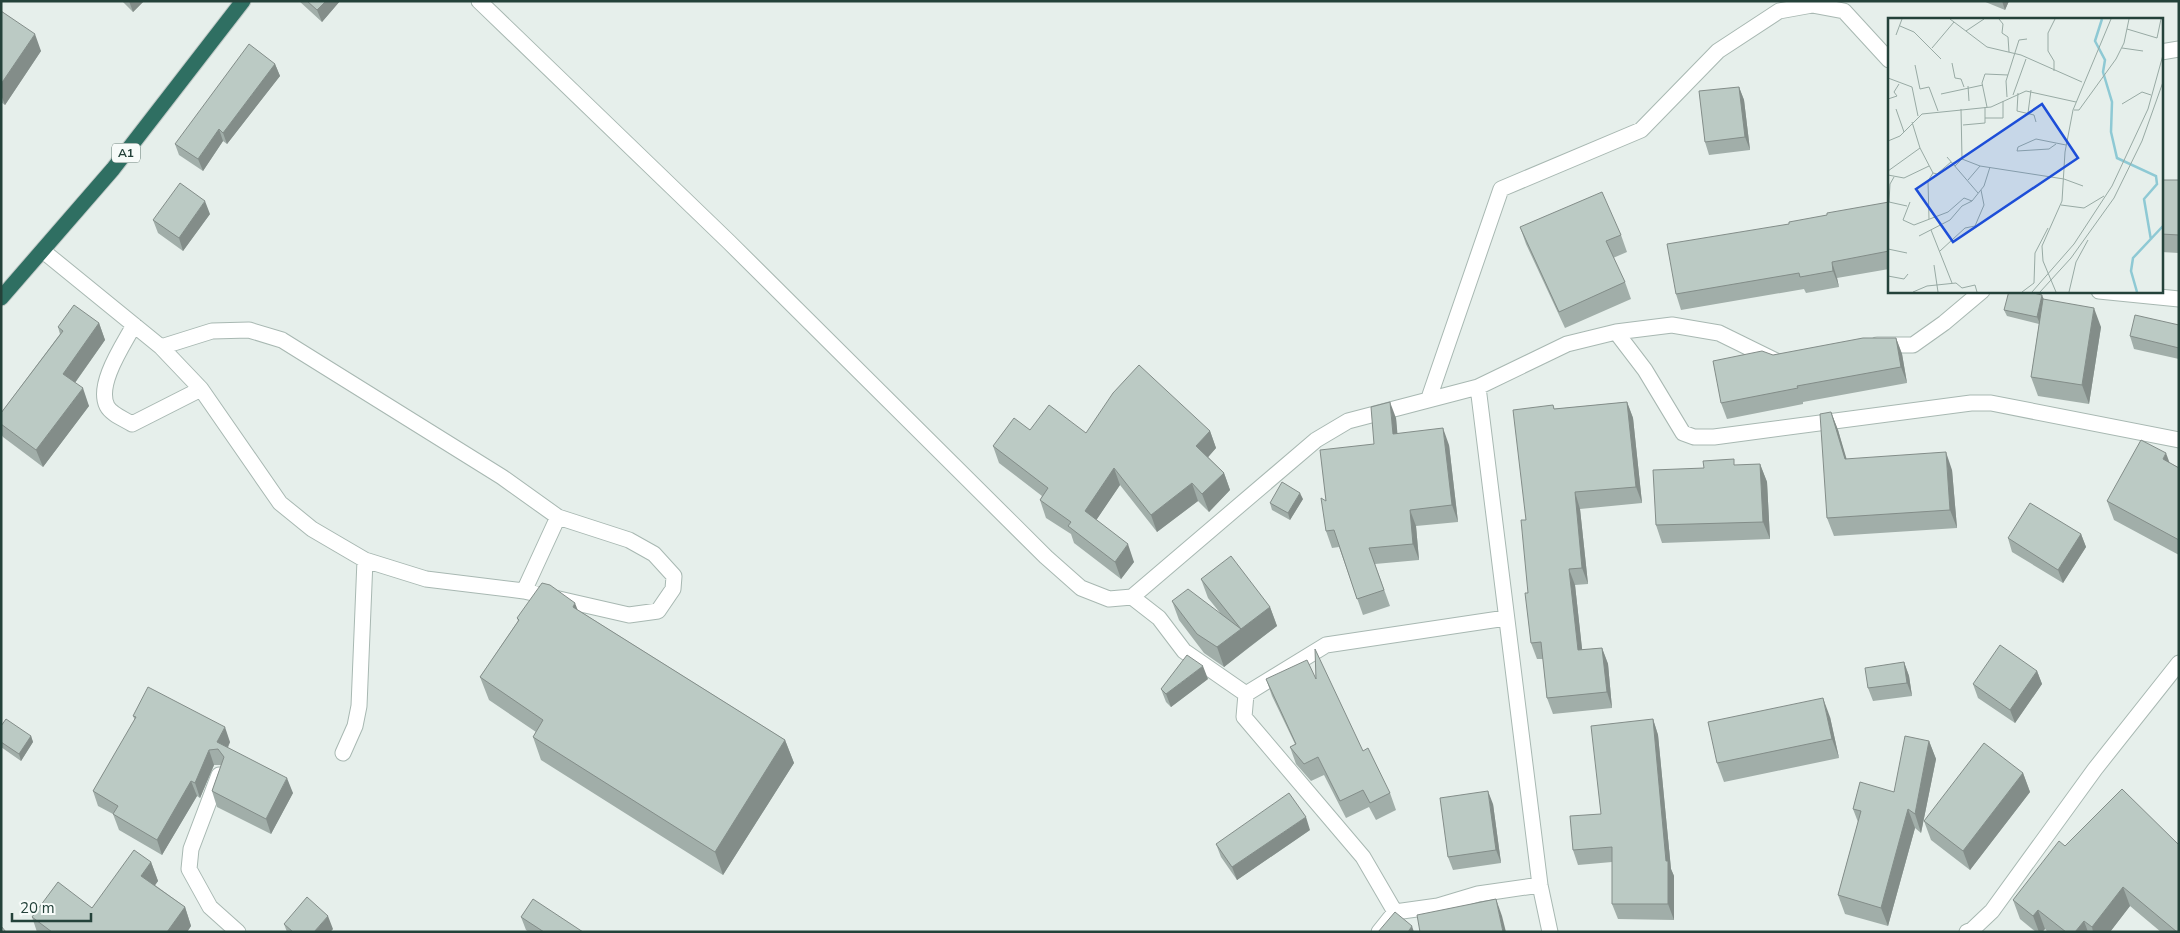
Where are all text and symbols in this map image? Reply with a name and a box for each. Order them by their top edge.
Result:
inset map [1888,18,2162,292]
road number: A1 [112,144,140,162]
scale bar [12,890,91,922]
text: 20 m [20,898,55,918]

